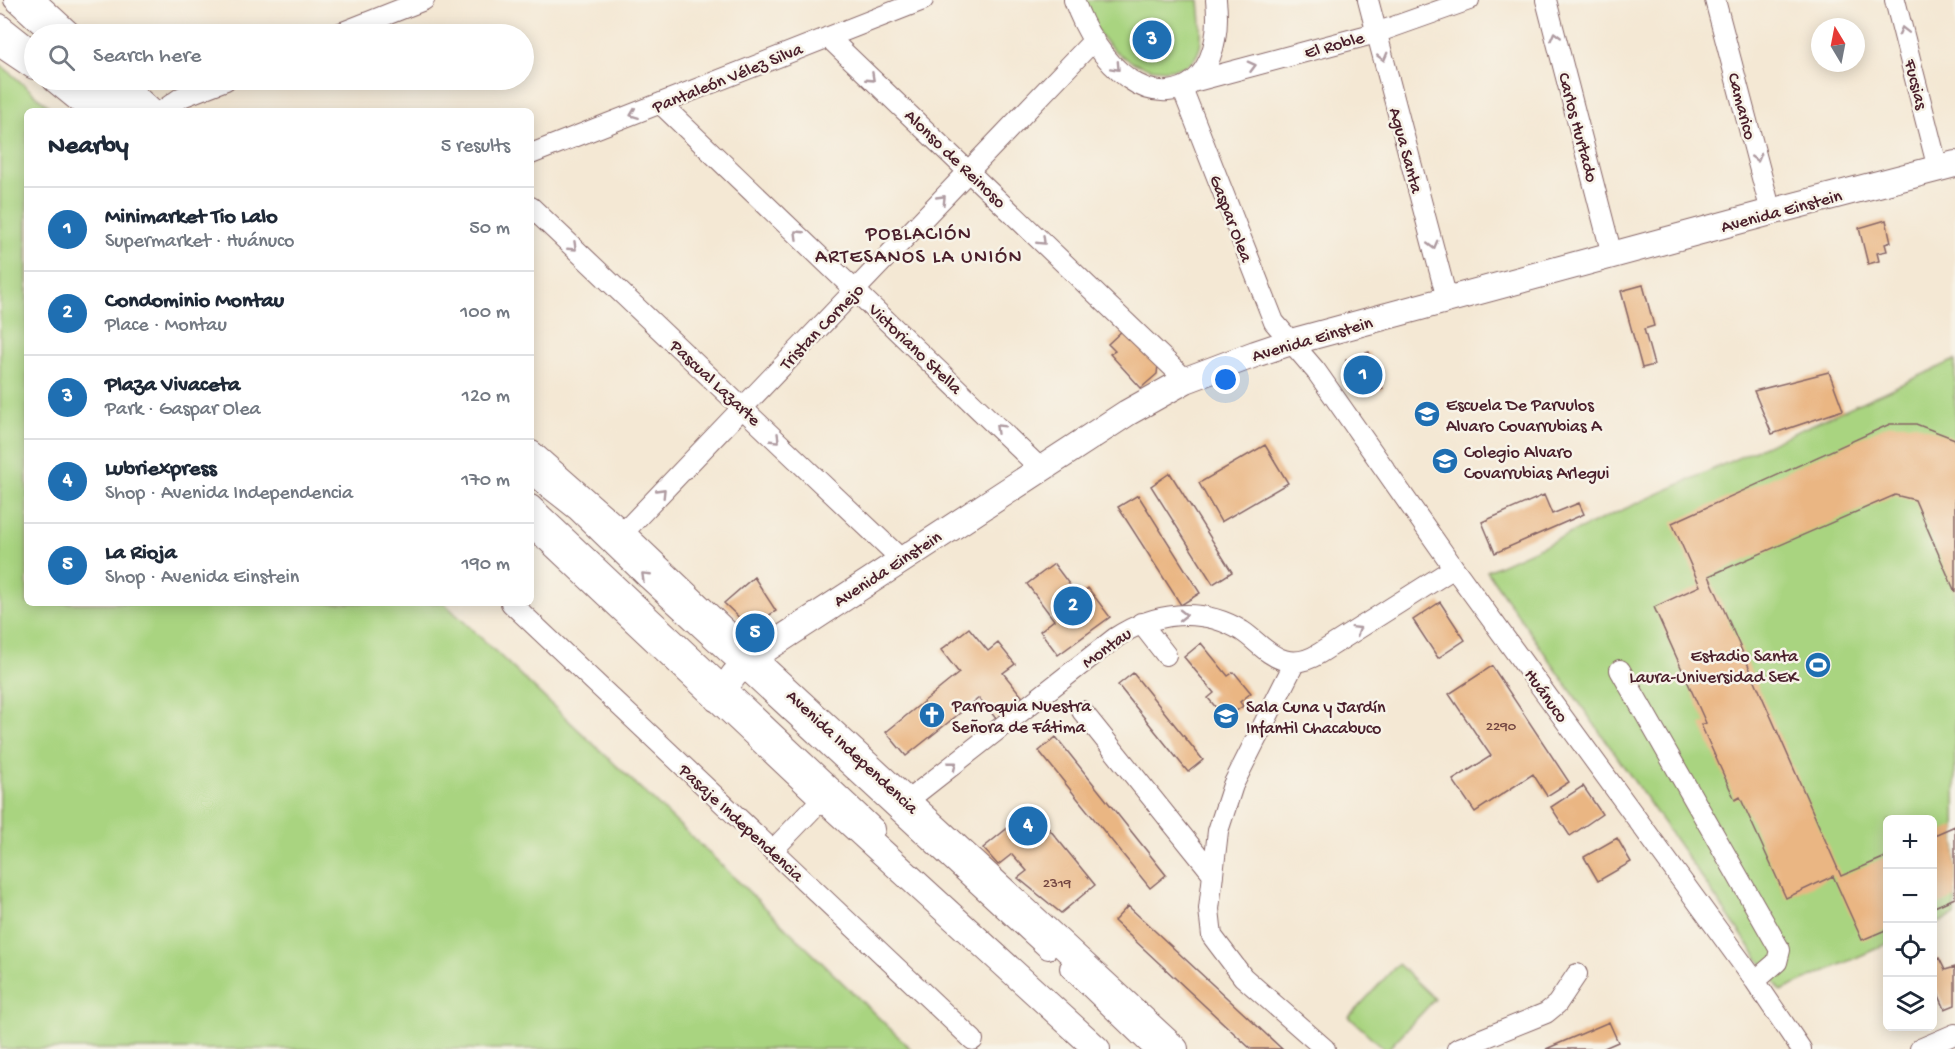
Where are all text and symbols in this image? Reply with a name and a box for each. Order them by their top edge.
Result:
pin: 3 [1132,18,1172,63]
north arrow [1811,18,1865,72]
search box [24,24,534,90]
one-way arrow [1898,26,1910,36]
street label: El Roble [1302,28,1367,64]
one-way arrow [1550,31,1563,41]
street label: Pantaleón Vélez Silva [649,39,807,119]
icon: search [45,41,78,74]
text: Search here [93,44,201,70]
one-way arrow [1376,51,1388,61]
street label: Fucsias [1898,56,1931,113]
one-way arrow [1108,59,1119,70]
one-way arrow [1247,60,1257,73]
one-way arrow [863,70,874,81]
street label: Carlos Hurtado [1552,71,1601,185]
street label: Camarico [1722,71,1760,142]
street label: Alonso de Reinoso [899,106,1010,214]
street label: Agua Santa [1383,106,1426,197]
one-way arrow [629,107,640,119]
text: Nearby [48,132,129,163]
text: 5 results [441,136,510,159]
one-way arrow [1749,153,1762,163]
street label: Gaspar Olea [1203,172,1256,266]
street label: Avenida Einstein [1719,186,1845,239]
one-way arrow [935,195,946,206]
text: Minimarket Tio Lalo [105,205,278,231]
text: 1 [63,218,72,241]
text: 50 m [469,218,510,241]
district label: POBLACIÓN ARTESANOS LA UNIÓN [815,224,1023,270]
one-way arrow [794,230,804,241]
text: Supermarket · Huánuco [105,231,294,254]
one-way arrow [1035,234,1046,245]
one-way arrow [567,240,577,251]
one-way arrow [1425,240,1438,250]
street label: Tristan Cornejo [776,280,869,376]
text: Condominio Montau [105,289,284,315]
street label: Victoriano Stella [862,299,966,400]
text: 2 [63,302,72,325]
text: 100 m [460,302,510,325]
street label: Avenida Einstein [1250,313,1376,368]
text: Place · Montau [105,315,227,338]
street label: Pascual Lazarte [664,336,765,432]
pin: 1 [1344,352,1382,398]
your location [1211,365,1240,394]
text: Plaza Vivaceta [105,373,240,399]
text: 3 [62,386,73,409]
text: 120 m [462,386,510,409]
place label: Escuela De Parvulos Alvaro Covarrubias A [1446,396,1603,438]
text: Park · Gaspar Olea [105,399,261,422]
school or university icon: Escuela De Parvulos Alvaro Covarrubias A [1412,399,1442,429]
one-way arrow [995,424,1005,435]
one-way arrow [769,431,780,442]
place label: Colegio Alvaro Covarrubias Arlegui [1464,443,1609,485]
school or university icon: Colegio Alvaro Covarrubias Arlegui [1430,446,1460,476]
text: Lubriexpress [105,457,217,483]
text: 4 [63,470,72,493]
text: 170 m [461,470,510,493]
text: Shop · Avenida Independencia [105,483,353,506]
one-way arrow [655,488,666,499]
street label: Avenida Einstein [830,527,947,613]
text: La Rioja [105,541,177,567]
text: 5 [62,554,73,577]
text: 190 m [462,554,510,577]
text: Shop · Avenida Einstein [105,567,299,590]
one-way arrow [641,572,652,583]
pin: 2 [1054,584,1092,628]
one-way arrow [1178,609,1187,621]
pin: 5 [736,610,774,656]
street label: Montau [1079,624,1137,674]
one-way arrow [1350,626,1361,637]
place label: Estadio Santa Laura-Universidad SEK [1629,647,1800,689]
sports icon: Estadio Santa Laura-Universidad SEK [1803,650,1833,680]
street label: Huánuco [1519,666,1571,727]
street label: Avenida Independencia [781,686,922,820]
place label: Parroquia Nuestra Señora de Fátima [951,697,1092,739]
place label: Sala Cuna y Jardín Infantil Chacabuco [1246,698,1386,740]
church icon: Parroquia Nuestra Señora de Fátima [917,700,947,730]
school or university icon: Sala Cuna y Jardín Infantil Chacabuco [1211,701,1241,731]
house number: 2290 [1486,718,1517,736]
street label: Pasaje Independencia [673,760,808,888]
one-way arrow [946,762,957,773]
pin: 4 [1008,804,1048,848]
map controls [1883,815,1937,1031]
button: + [1883,815,1937,869]
button: − [1883,869,1937,923]
house number: 2319 [1043,875,1072,893]
button: locate [1883,923,1937,977]
button: layers [1883,977,1937,1031]

